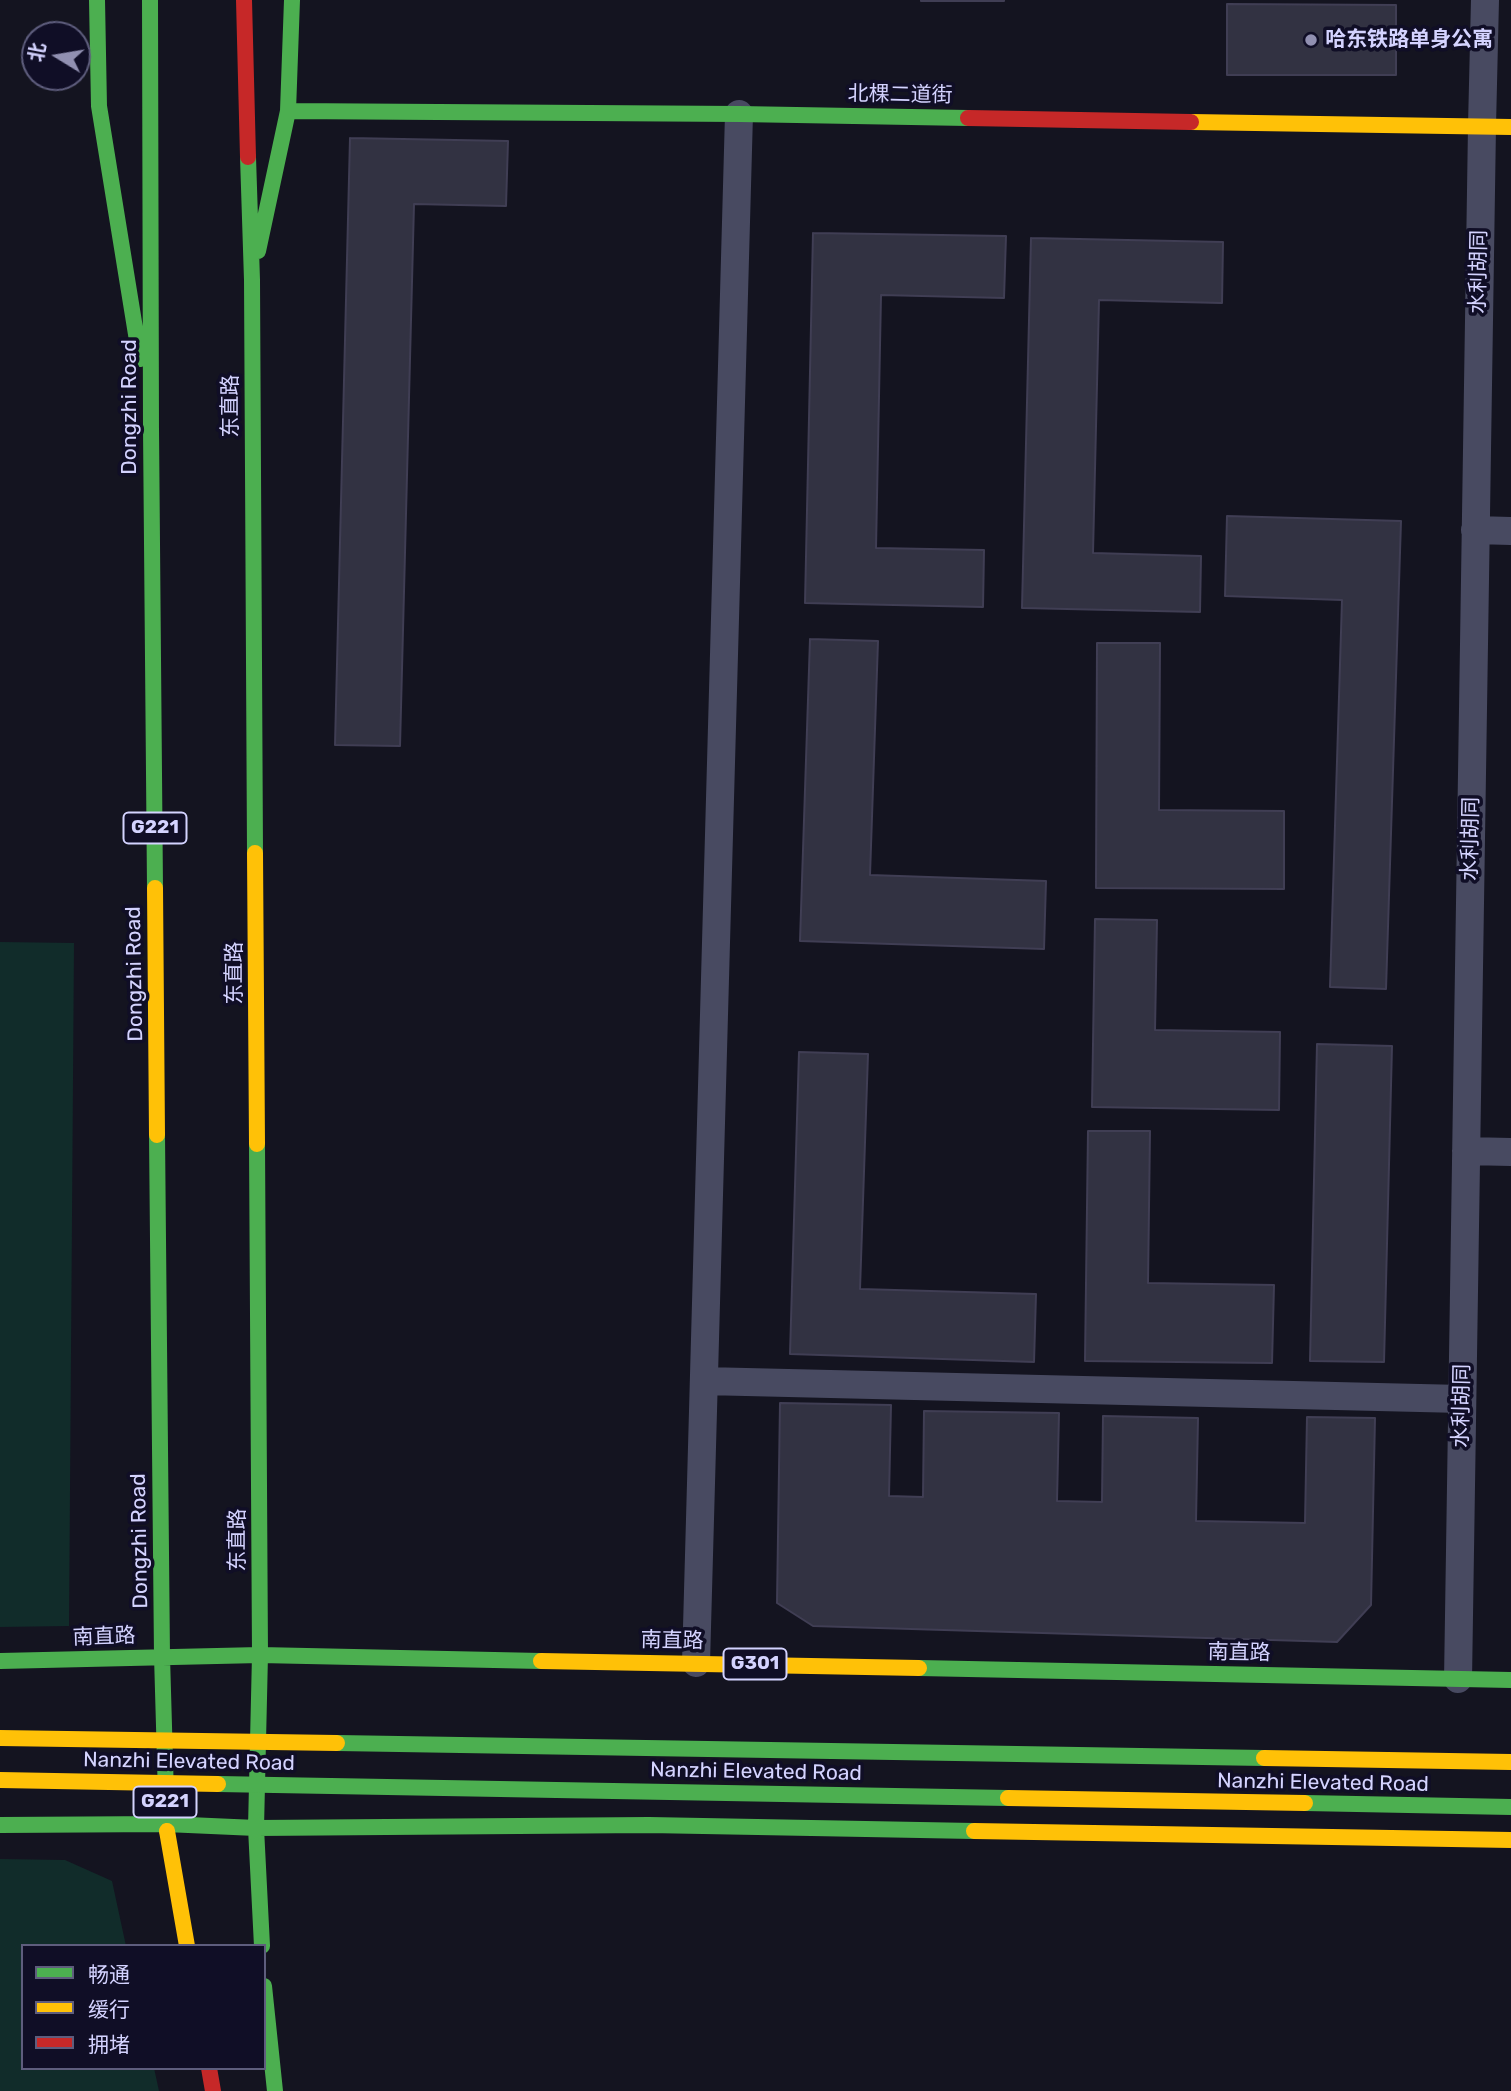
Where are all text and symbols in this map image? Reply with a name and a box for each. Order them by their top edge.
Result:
north arrow [21,21,91,91]
place label: 哈东铁路单身公寓 [1325,27,1493,53]
marker: 哈东铁路单身公寓 [1303,32,1319,48]
text: 北 [24,41,50,64]
street label: 北棵二道街 [847,81,953,109]
street label: 水利胡同 [1466,230,1492,314]
street label: Dongzhi Road [117,339,143,475]
street label: 东直路 [218,375,244,437]
street label: 水利胡同 [1458,797,1484,881]
road number: G221 [124,813,186,844]
street label: Dongzhi Road [121,906,149,1042]
street label: 东直路 [222,942,248,1004]
street label: 水利胡同 [1449,1364,1475,1448]
street label: Dongzhi Road [126,1473,154,1609]
street label: 东直路 [225,1509,251,1571]
street label: 南直路 [72,1623,136,1651]
street label: 南直路 [640,1628,704,1654]
street label: 南直路 [1207,1640,1271,1666]
road number: G301 [724,1648,786,1680]
street label: Nanzhi Elevated Road [83,1748,295,1776]
street label: Nanzhi Elevated Road [650,1758,862,1786]
street label: Nanzhi Elevated Road [1217,1769,1429,1797]
road number: G221 [134,1786,196,1818]
legend [21,1944,266,2070]
text: 畅通 [88,1962,130,1987]
text: 缓行 [88,1997,130,2022]
text: 拥堵 [88,2032,130,2057]

